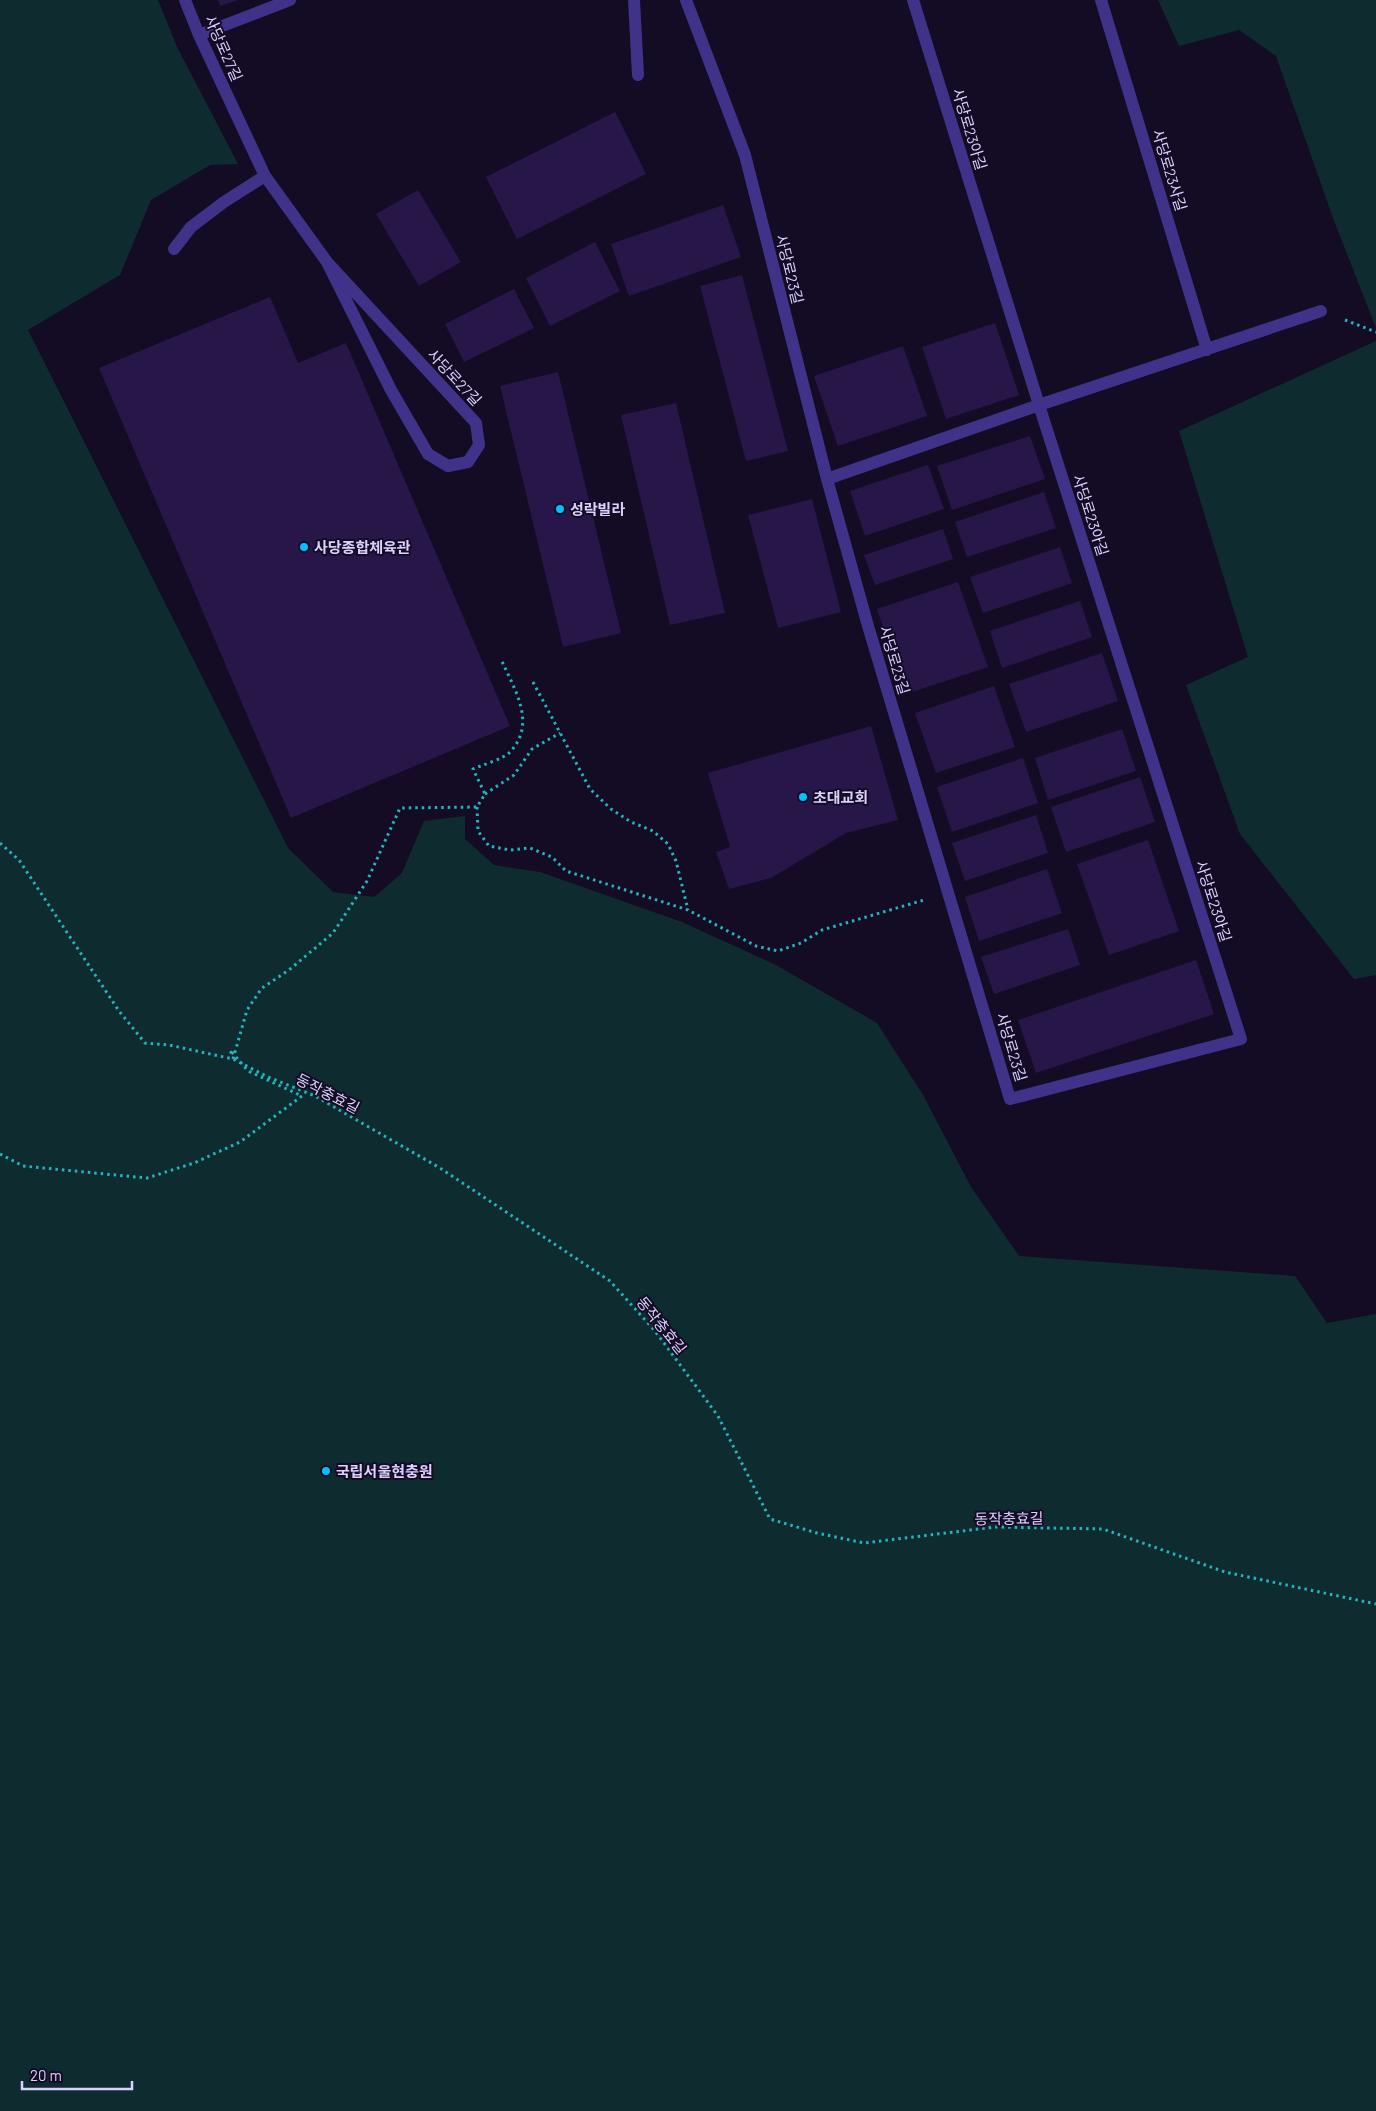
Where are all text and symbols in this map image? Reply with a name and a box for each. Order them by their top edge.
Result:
street label: 사당로27길 [201,12,247,84]
street label: 사당로23아길 [949,86,991,172]
street label: 사당로23사길 [1149,127,1191,213]
street label: 사당로23길 [773,232,807,306]
street label: 사당로27길 [424,345,486,409]
street label: 사당로23아길 [1069,472,1113,558]
place label: 성락빌라 [570,500,625,518]
marker: 성락빌라 [554,503,566,515]
place label: 사당종합체육관 [314,538,411,556]
marker: 사당종합체육관 [298,541,310,553]
street label: 사당로23길 [876,623,914,697]
place label: 초대교회 [813,788,868,806]
marker: 초대교회 [797,791,809,803]
street label: 사당로23아길 [1192,858,1236,944]
street label: 사당로23길 [993,1010,1031,1084]
street label: 동작충효길 [293,1069,363,1117]
street label: 동작충효길 [633,1293,691,1357]
place label: 국립서울현충원 [336,1462,433,1480]
marker: 국립서울현충원 [320,1465,332,1477]
street label: 동작충효길 [974,1508,1044,1528]
scale bar [22,2058,132,2090]
text: 20 m [30,2066,62,2084]

